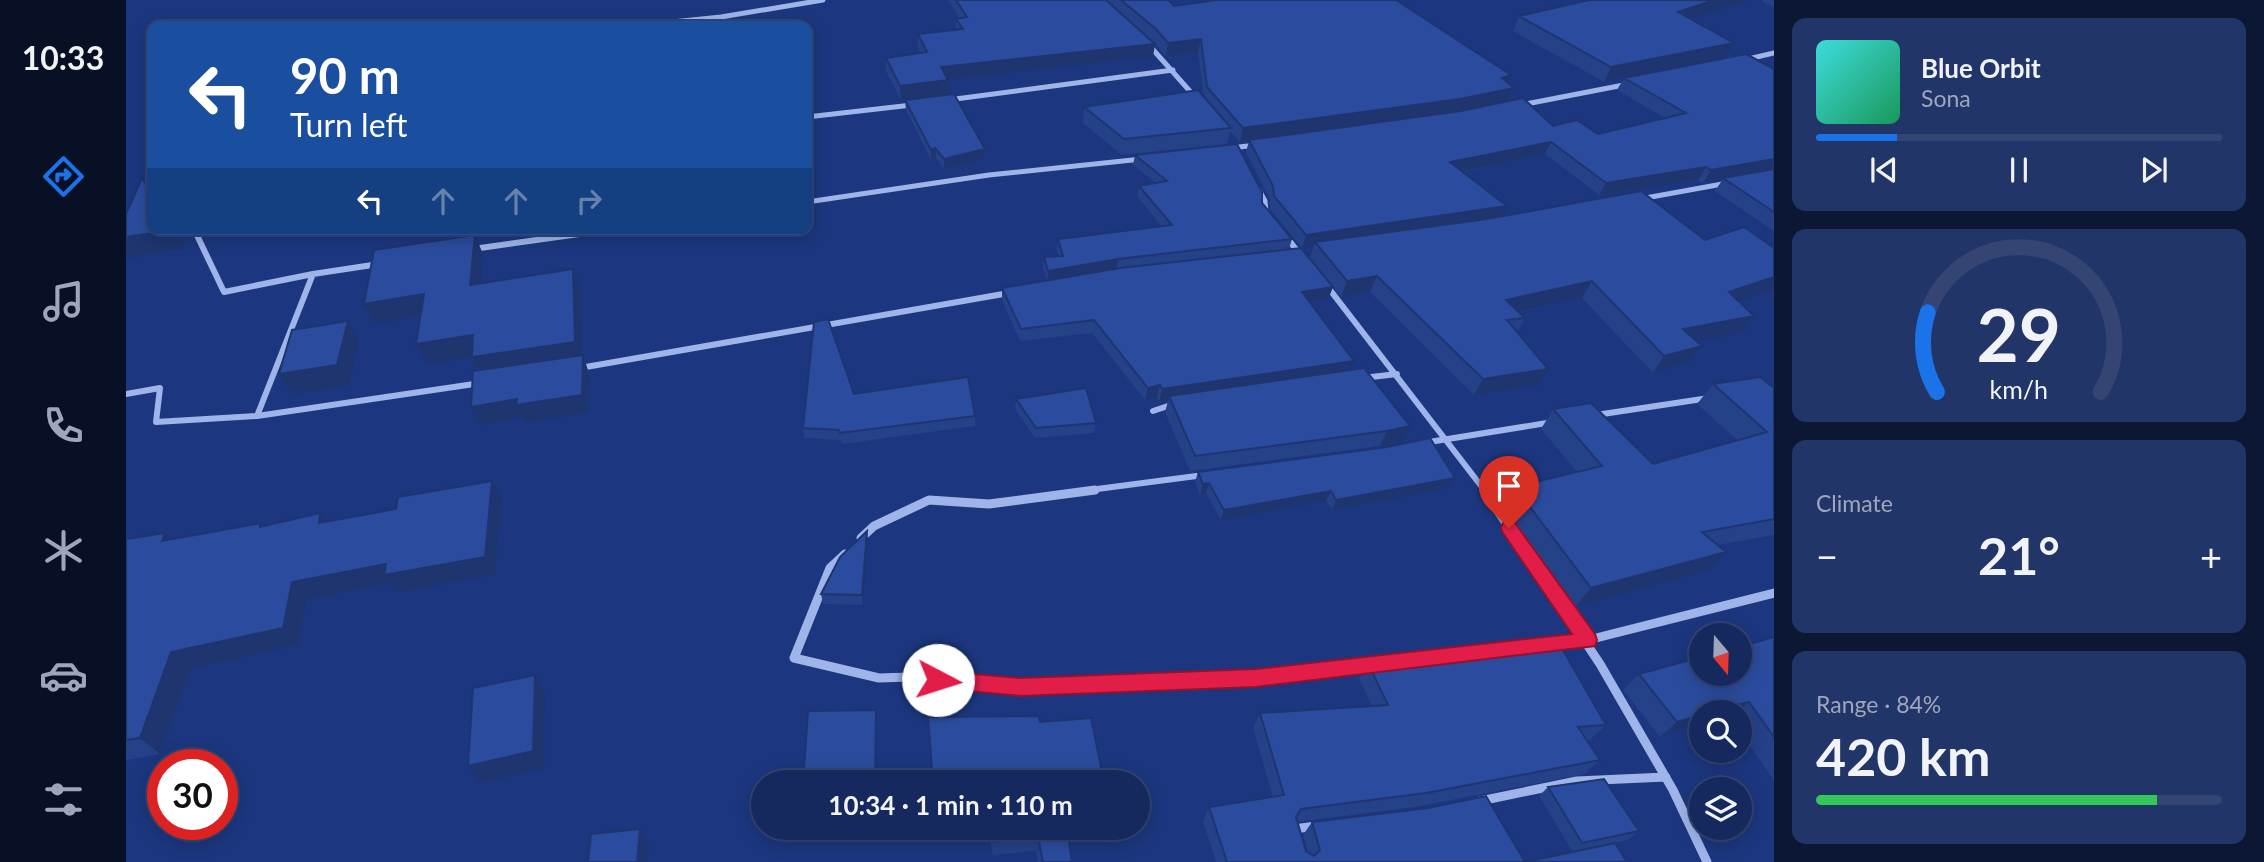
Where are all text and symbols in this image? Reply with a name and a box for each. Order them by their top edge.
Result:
text: 10:33 [22,38,104,77]
text: 90 m [290,46,400,104]
icon: left [175,49,266,140]
text: Blue Orbit [1921,52,2041,84]
text: Sona [1921,84,1971,112]
text: Turn left [290,105,407,144]
icon: previous [1865,151,1903,189]
icon: pause [2000,151,2038,189]
icon: next [2135,151,2173,189]
icon: directions [39,152,88,201]
icon: left [351,182,389,220]
icon: ahead [424,182,462,220]
icon: ahead [497,182,535,220]
icon: right [570,182,608,220]
icon: music [39,277,88,326]
text: 29 [1977,290,2061,378]
text: km/h [1990,373,2048,403]
icon: phone [39,401,88,450]
pin [1479,456,1539,528]
icon: arrive [1490,467,1528,505]
text: Climate [1816,489,1893,517]
text: 21° [1978,524,2060,586]
icon: climate [39,526,88,575]
text: − [1816,533,1838,579]
text: + [2200,533,2222,579]
north arrow [1689,623,1752,686]
map controls [1689,623,1752,840]
position arrow [901,643,975,717]
icon: car [39,651,88,700]
text: Range · 84% [1816,690,1941,718]
button: search [1689,700,1752,763]
text: 420 km [1816,725,1990,787]
speed limit sign: 30 [147,749,238,840]
icon: filters [39,775,88,824]
button: layers [1689,777,1752,840]
text: 10:34 · 1 min · 110 m [828,789,1073,821]

